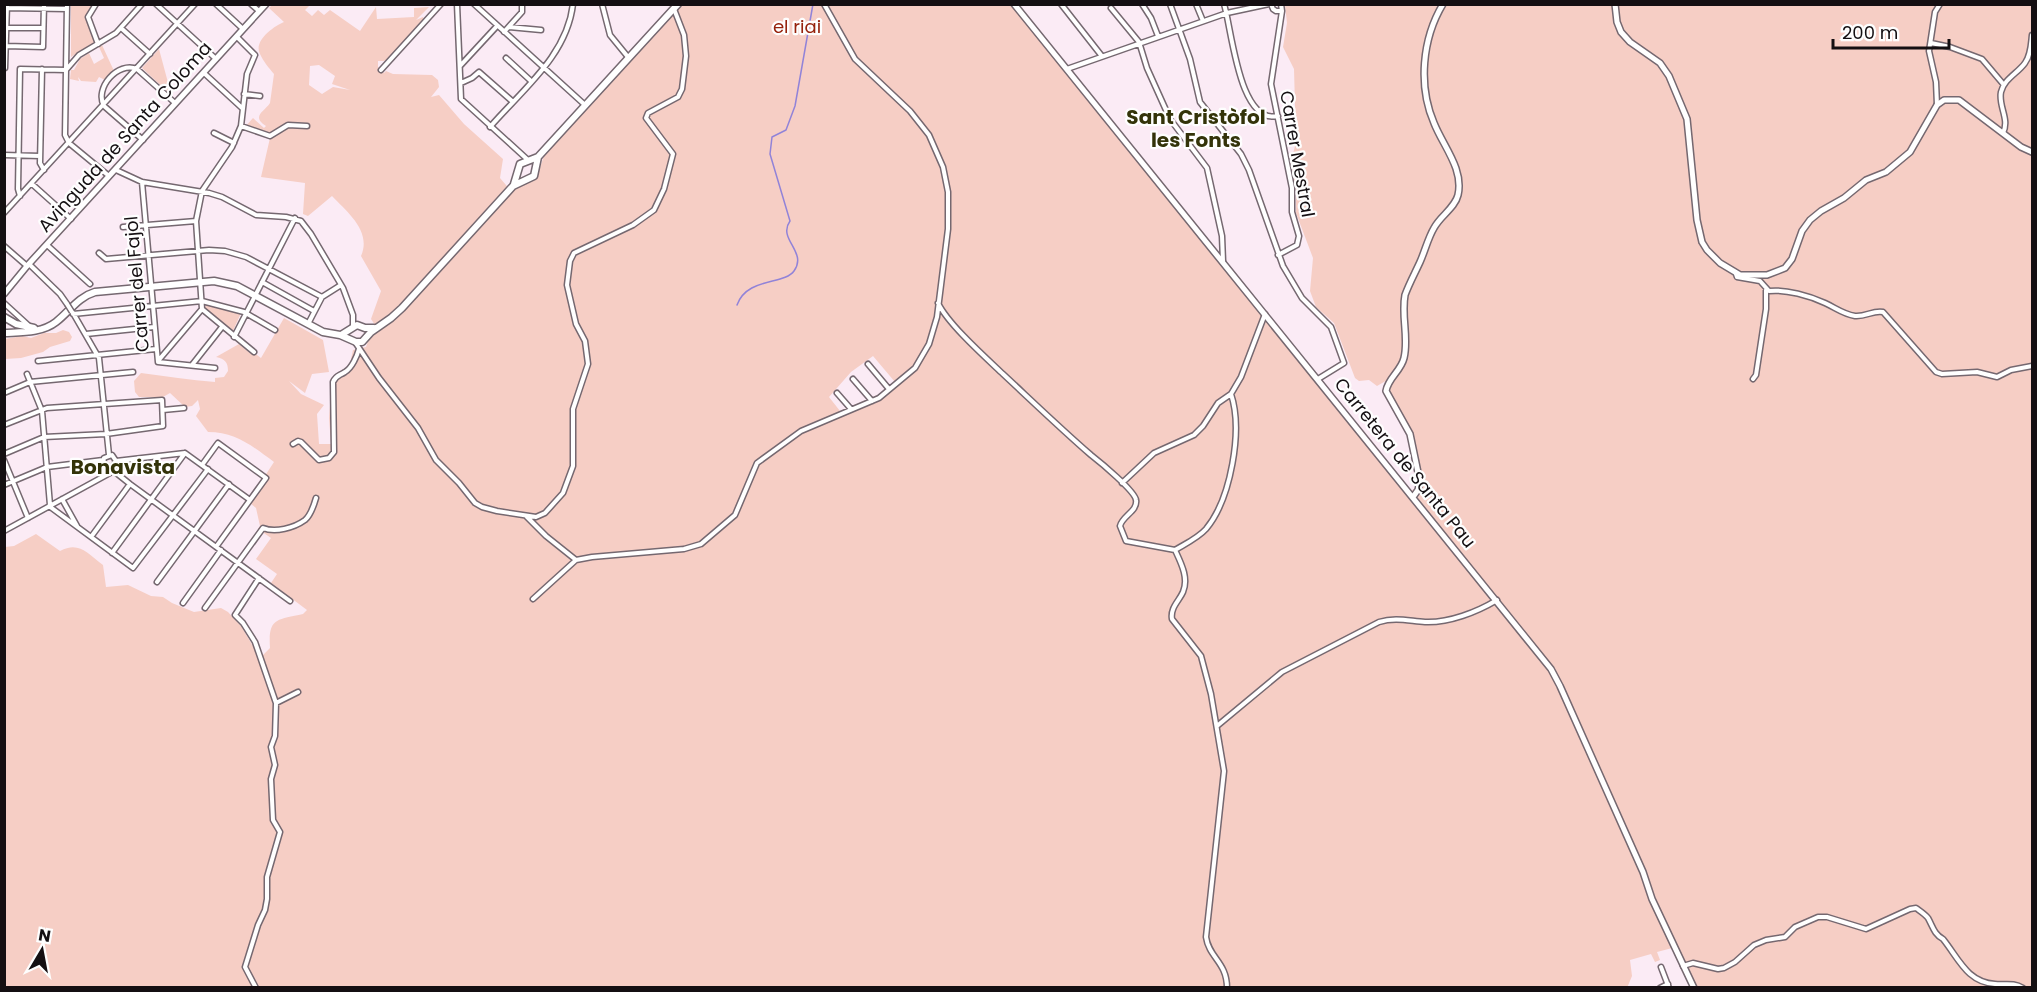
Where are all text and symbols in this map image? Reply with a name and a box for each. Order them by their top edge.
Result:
scale bar [1833,12,1948,50]
park label: el riai [773,14,821,39]
text: 200 m [1842,20,1898,45]
street label: Avinguda de Santa Coloma [32,36,217,238]
street label: Carrer Mestral [1274,89,1321,219]
district label: Sant Cristòfol les Fonts [1126,103,1266,154]
street label: Carrer del Fajol [118,215,155,353]
street label: Carretera de Santa Pau [1329,372,1482,553]
district label: Bonavista [71,453,175,481]
north arrow [12,920,72,980]
text: N [37,923,52,948]

